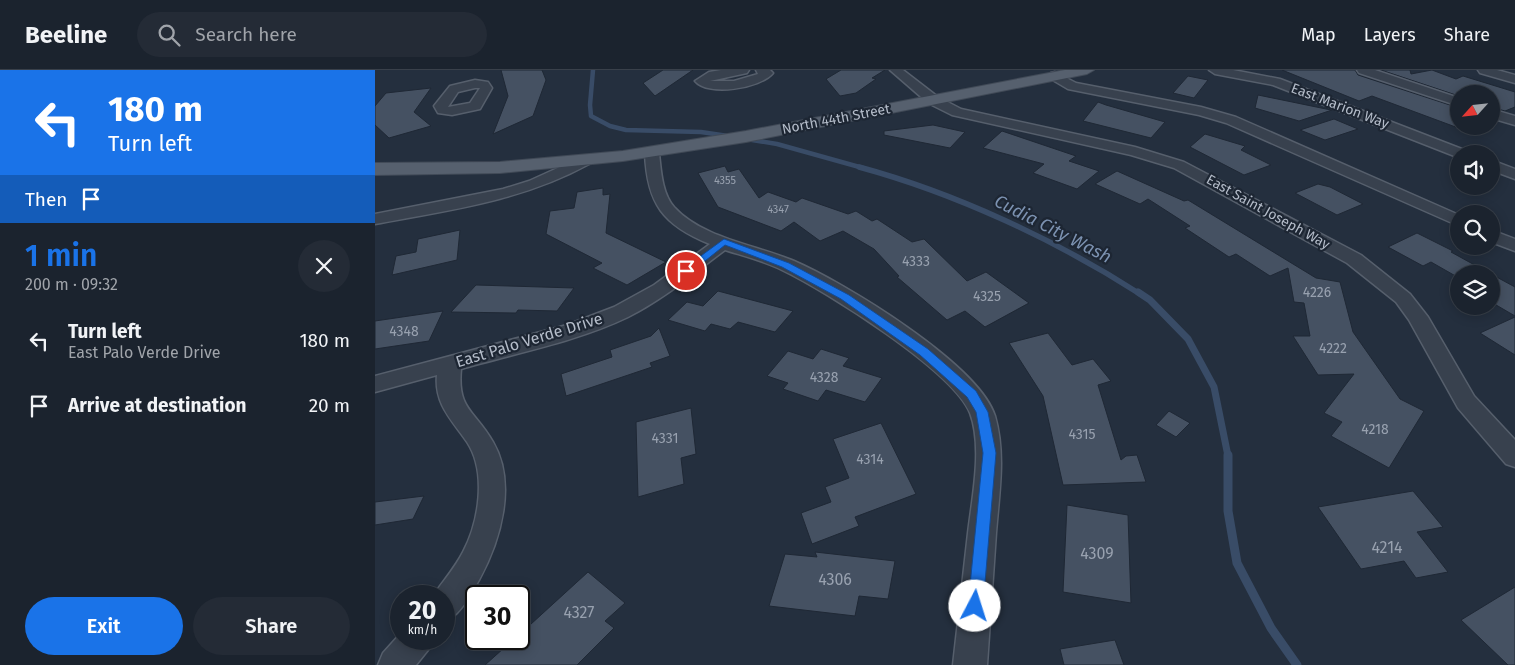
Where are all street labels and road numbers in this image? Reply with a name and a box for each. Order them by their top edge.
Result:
street label: East Marion Way [1289,80,1391,133]
street label: North 44th Street [780,100,893,138]
street label: East Saint Joseph Way [1203,171,1333,253]
street label: East Palo Verde Drive [453,309,605,371]

